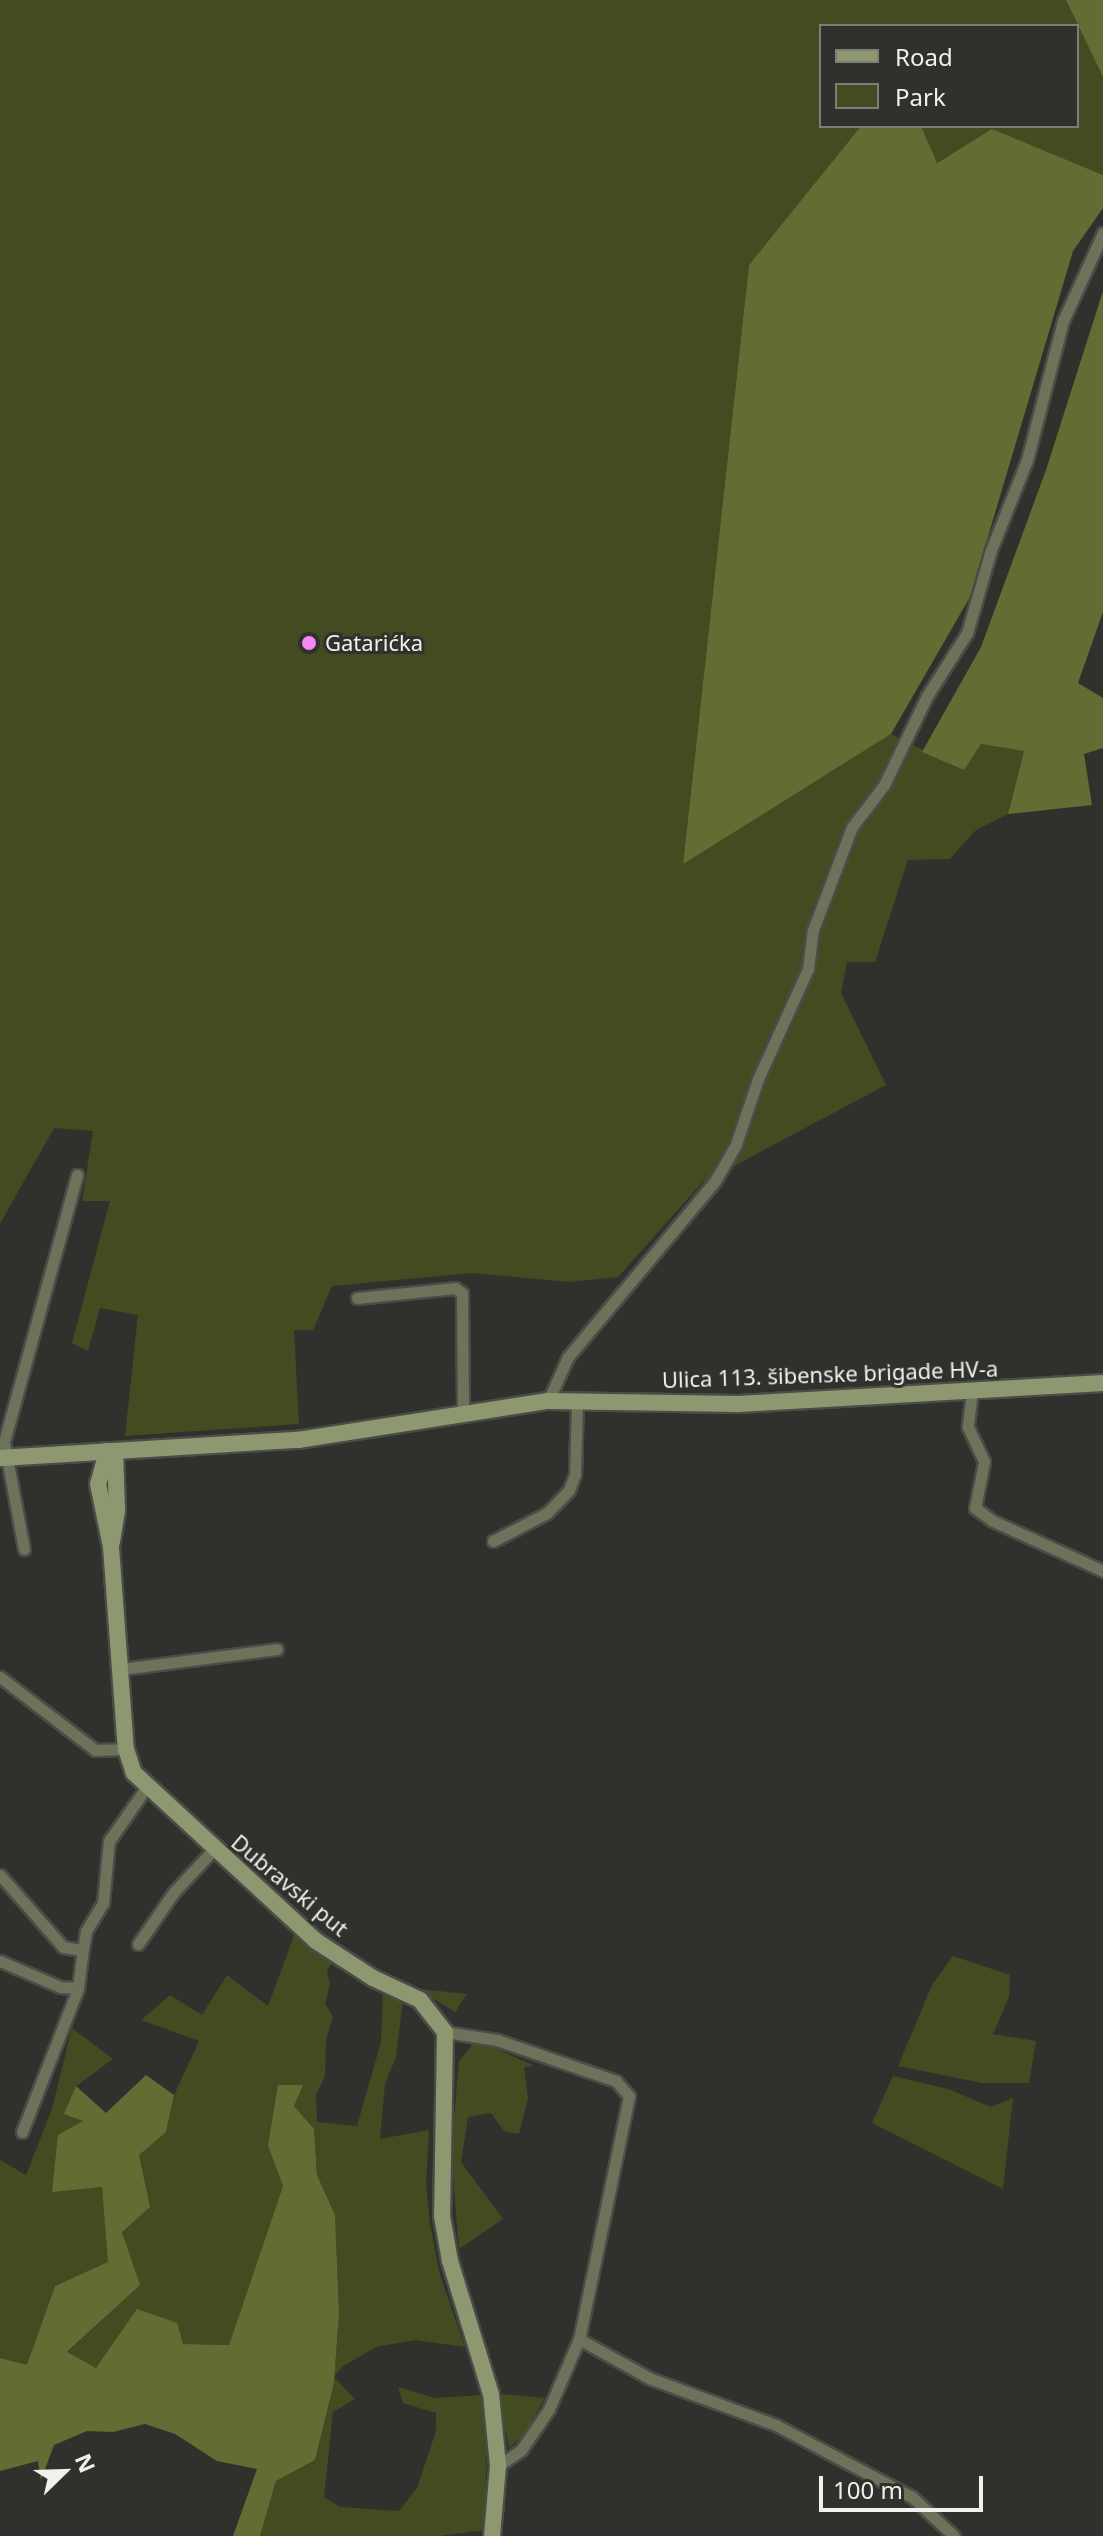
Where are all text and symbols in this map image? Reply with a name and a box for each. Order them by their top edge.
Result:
legend [819,24,1079,128]
text: Road [895,40,953,73]
text: Park [895,80,946,113]
place label: Gatarićka [325,630,423,656]
marker: Gatarićka [300,634,318,652]
street label: Ulica 113. šibenske brigade HV-a [661,1355,999,1393]
street label: Dubravski put [226,1829,354,1941]
north arrow [24,2432,104,2512]
text: N [69,2449,103,2477]
scale bar [823,2460,987,2510]
text: 100 m [833,2473,903,2506]

